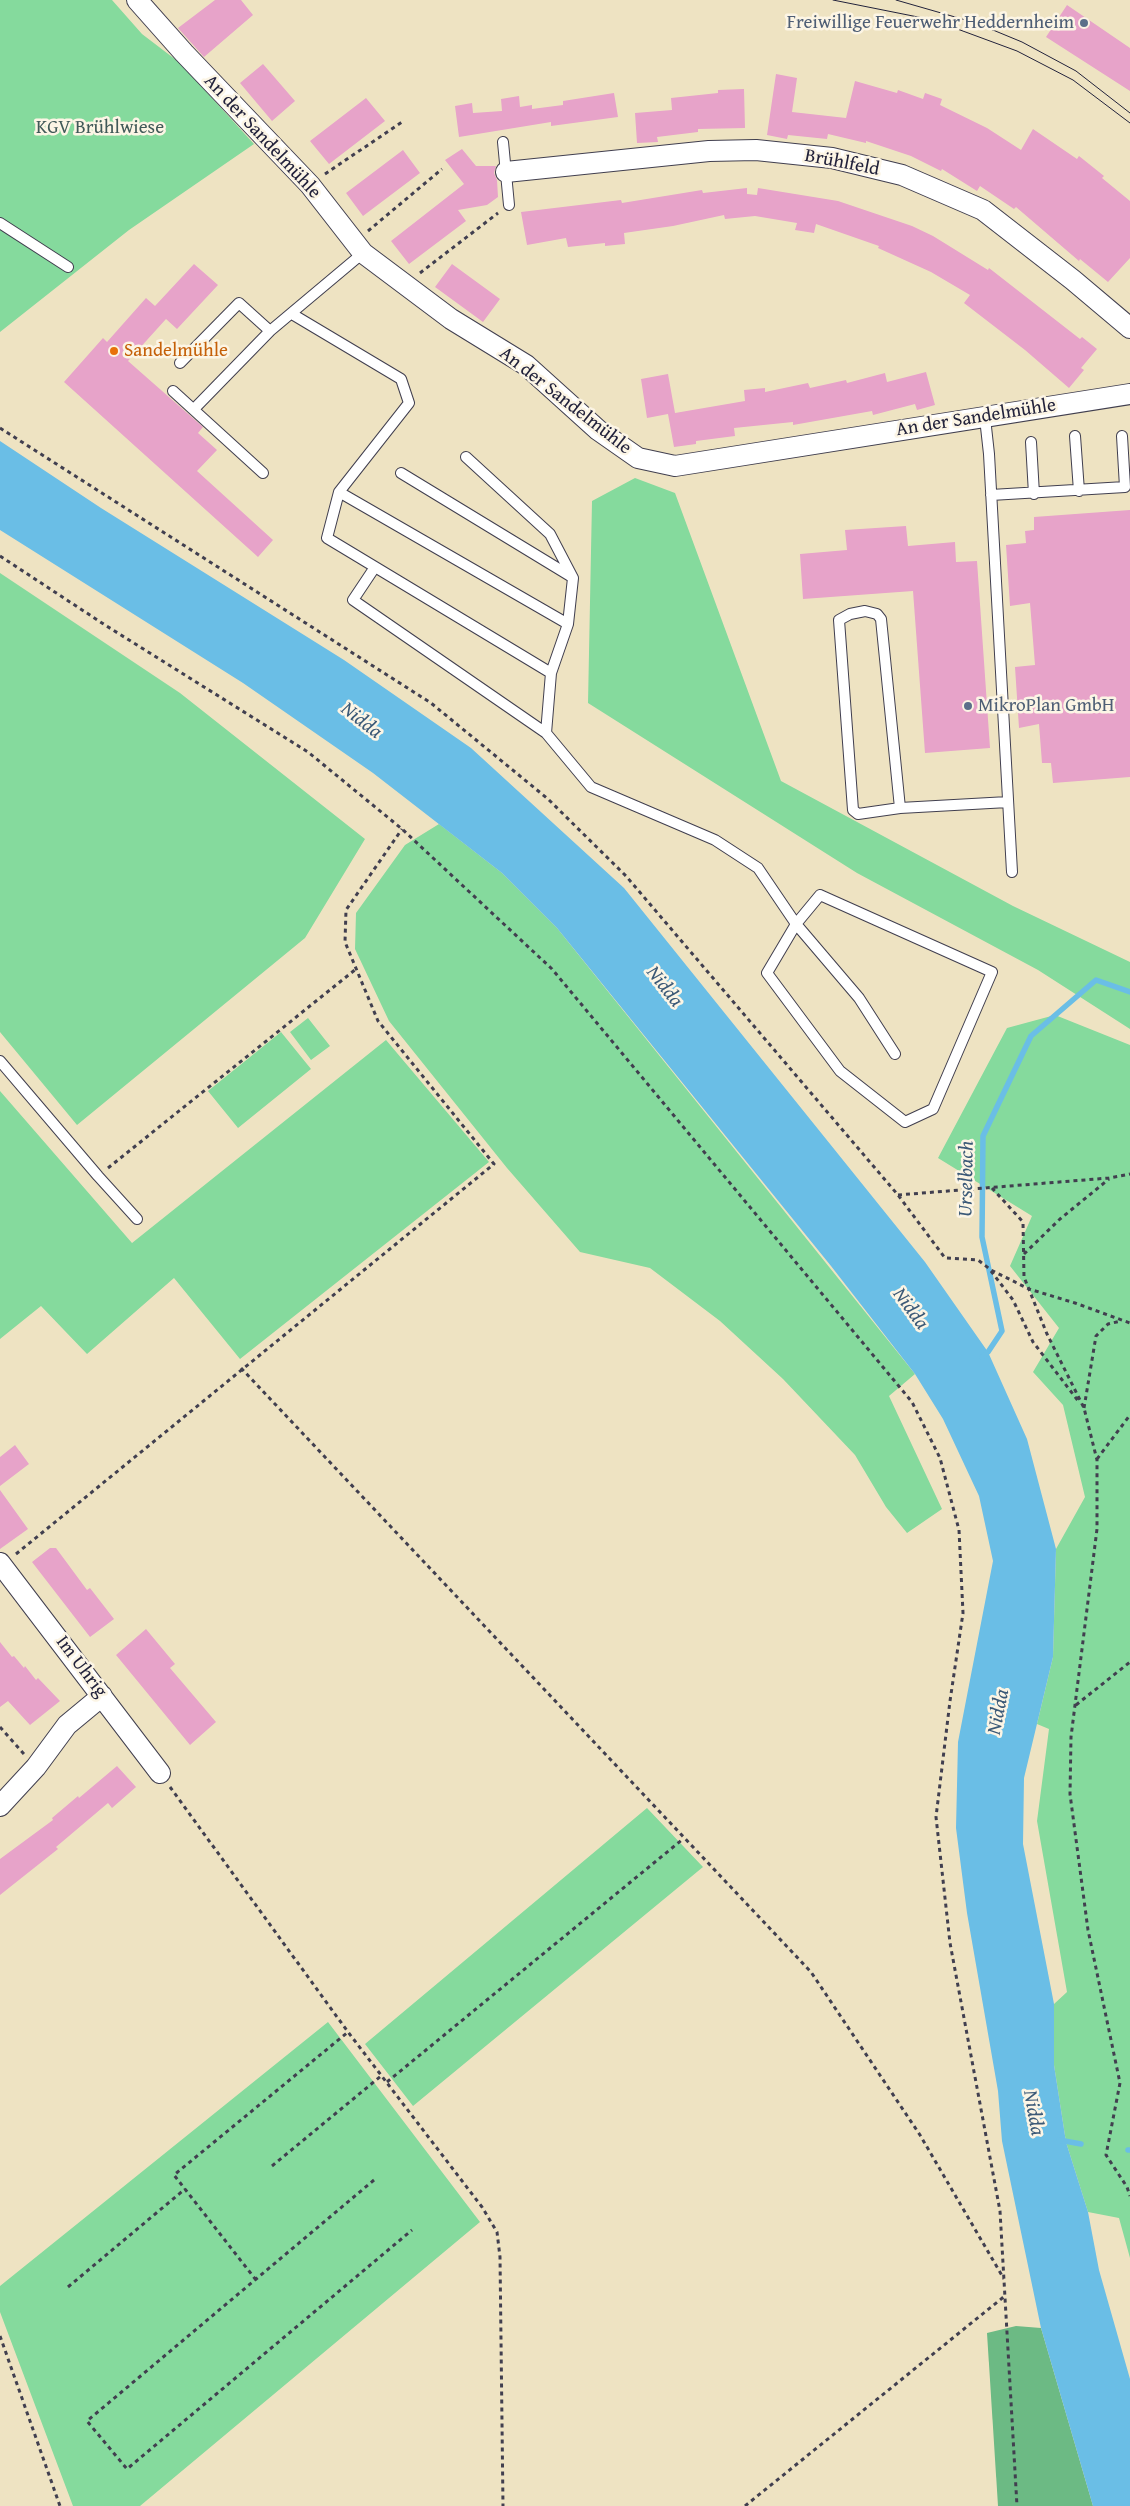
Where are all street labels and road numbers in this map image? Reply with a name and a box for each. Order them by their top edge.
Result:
street label: An der Sandelmühle [199,70,325,204]
street label: Brühlfeld [803,145,881,181]
street label: An der Sandelmühle [494,342,636,460]
street label: An der Sandelmühle [894,394,1058,442]
street label: Im Uhrig [50,1632,112,1702]

